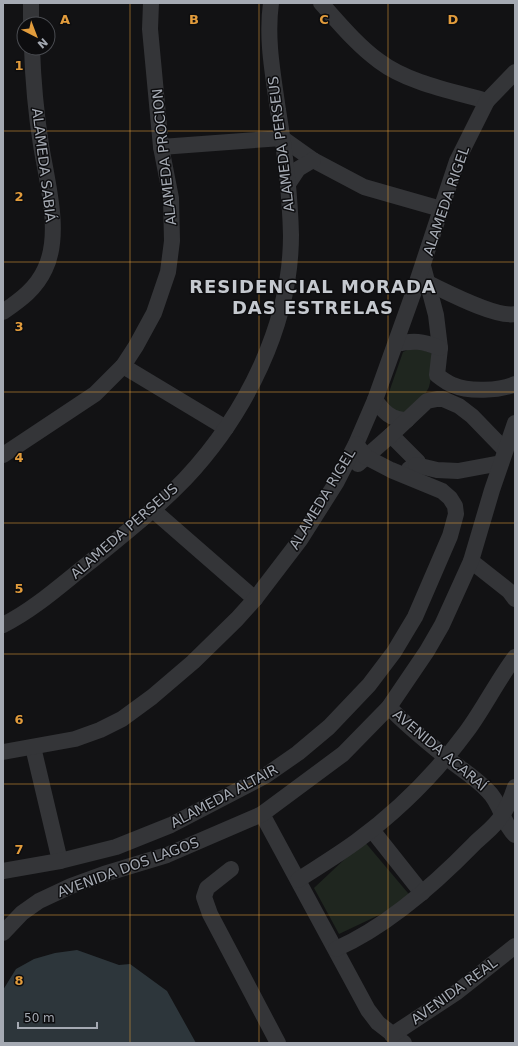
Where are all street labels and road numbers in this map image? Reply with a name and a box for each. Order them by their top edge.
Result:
street label: ALAMEDA PERSEUS [265,75,297,213]
street label: ALAMEDA PROCION [149,88,179,226]
street label: ALAMEDA SABIÁ [29,107,59,223]
street label: ALAMEDA RIGEL [420,144,472,258]
street label: ALAMEDA RIGEL [286,446,358,552]
street label: ALAMEDA PERSEUS [67,480,181,582]
street label: AVENIDA ACARAÍ [390,706,490,794]
street label: ALAMEDA ALTAIR [168,761,281,831]
street label: AVENIDA DOS LAGOS [55,834,201,900]
street label: AVENIDA REAL [408,954,500,1028]

